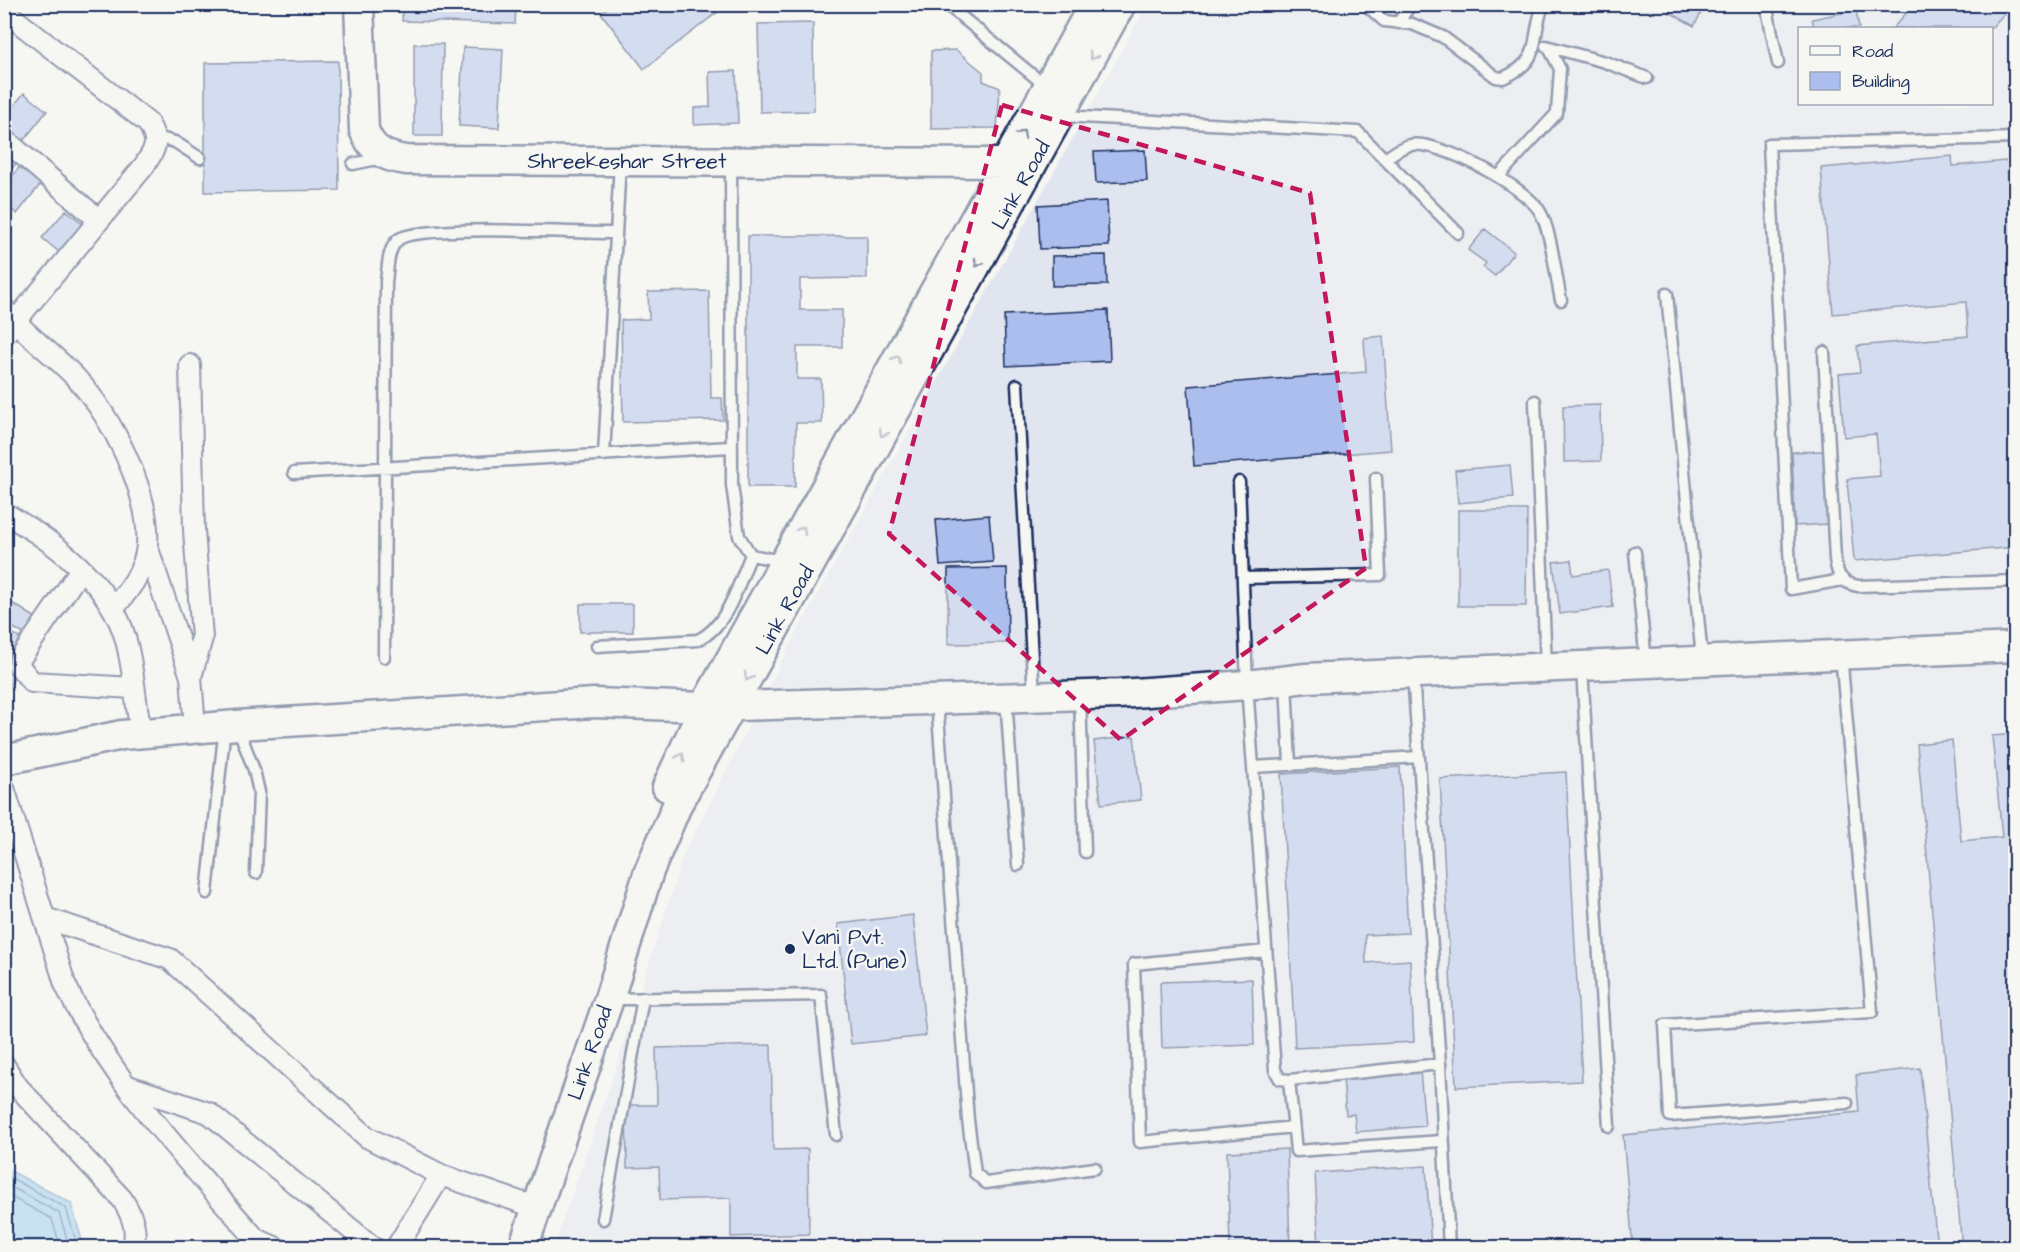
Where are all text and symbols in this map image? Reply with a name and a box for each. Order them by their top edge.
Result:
legend [1798,27,1993,105]
text: Road [1852,39,1893,64]
one-way arrow [1089,49,1100,60]
text: Building [1852,69,1910,95]
one-way arrow [1015,130,1026,140]
street label: Link Road [985,135,1057,235]
street label: Shreekeshar Street [528,147,727,176]
one-way arrow [973,257,985,267]
one-way arrow [890,355,901,365]
one-way arrow [879,427,890,437]
one-way arrow [795,526,806,536]
street label: Link Road [749,560,821,660]
one-way arrow [743,671,755,681]
one-way arrow [673,753,685,764]
place label: Vani Pvt. Ltd. (Pune) [802,923,907,976]
marker: Vani Pvt. Ltd. (Pune) [783,942,797,956]
street label: Link Road [560,1002,620,1104]

